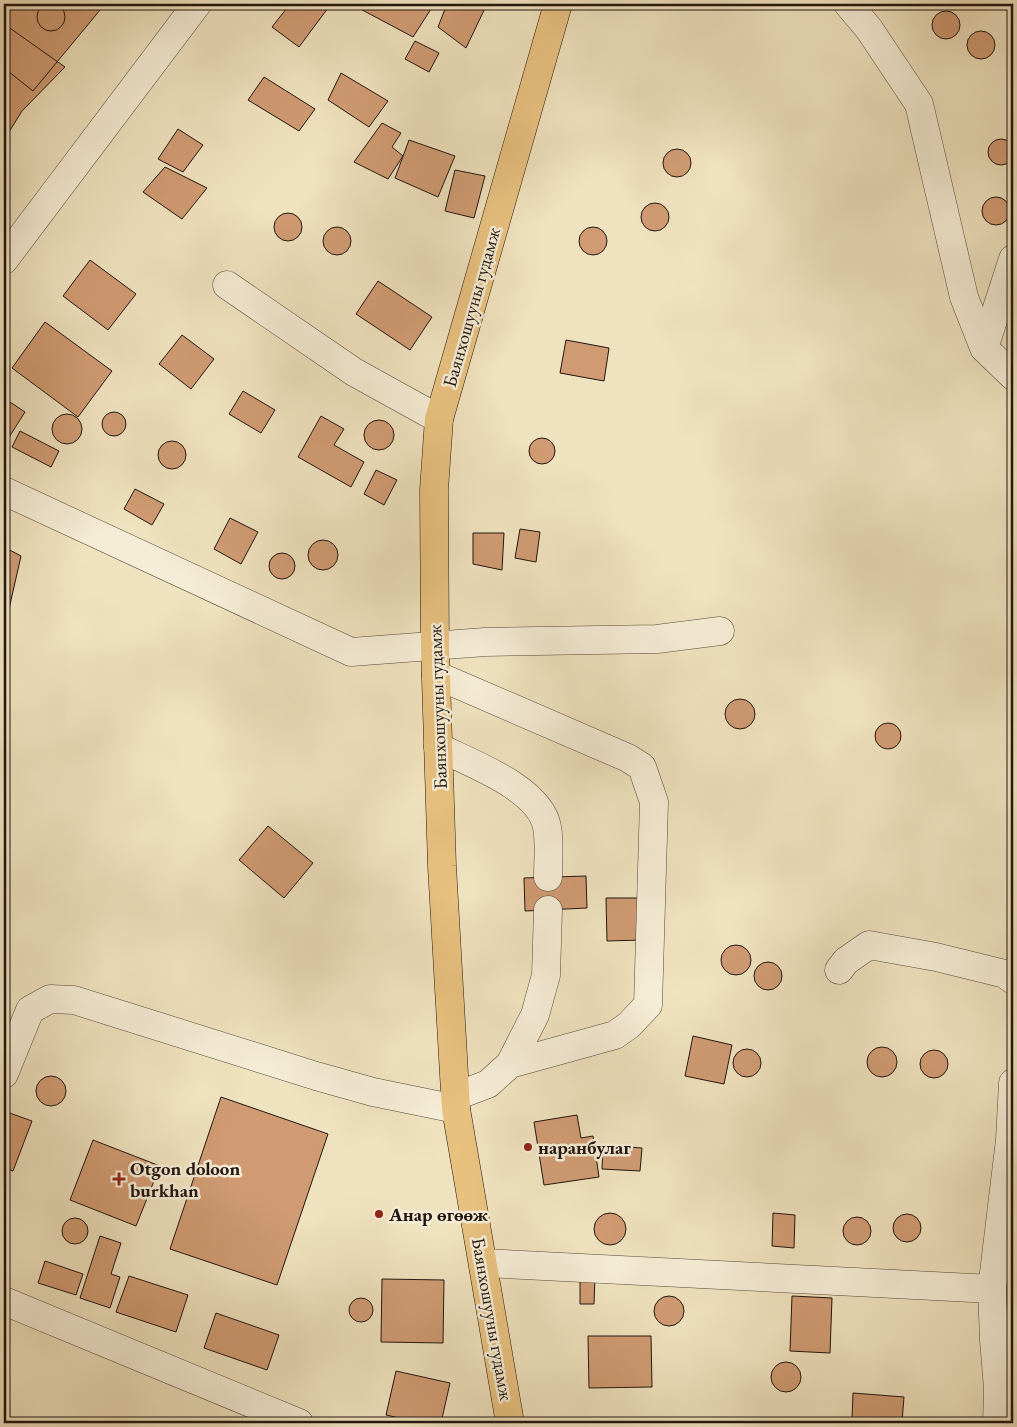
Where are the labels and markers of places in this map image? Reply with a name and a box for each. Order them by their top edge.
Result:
place label: наранбулаг [538,1135,631,1160]
marker: наранбулаг [522,1141,534,1153]
place label: Otgon doloon burkhan [130,1156,240,1203]
marker: Otgon doloon burkhan [112,1172,126,1186]
place label: Анар өгөөж [388,1202,489,1227]
marker: Анар өгөөж [373,1208,385,1220]

